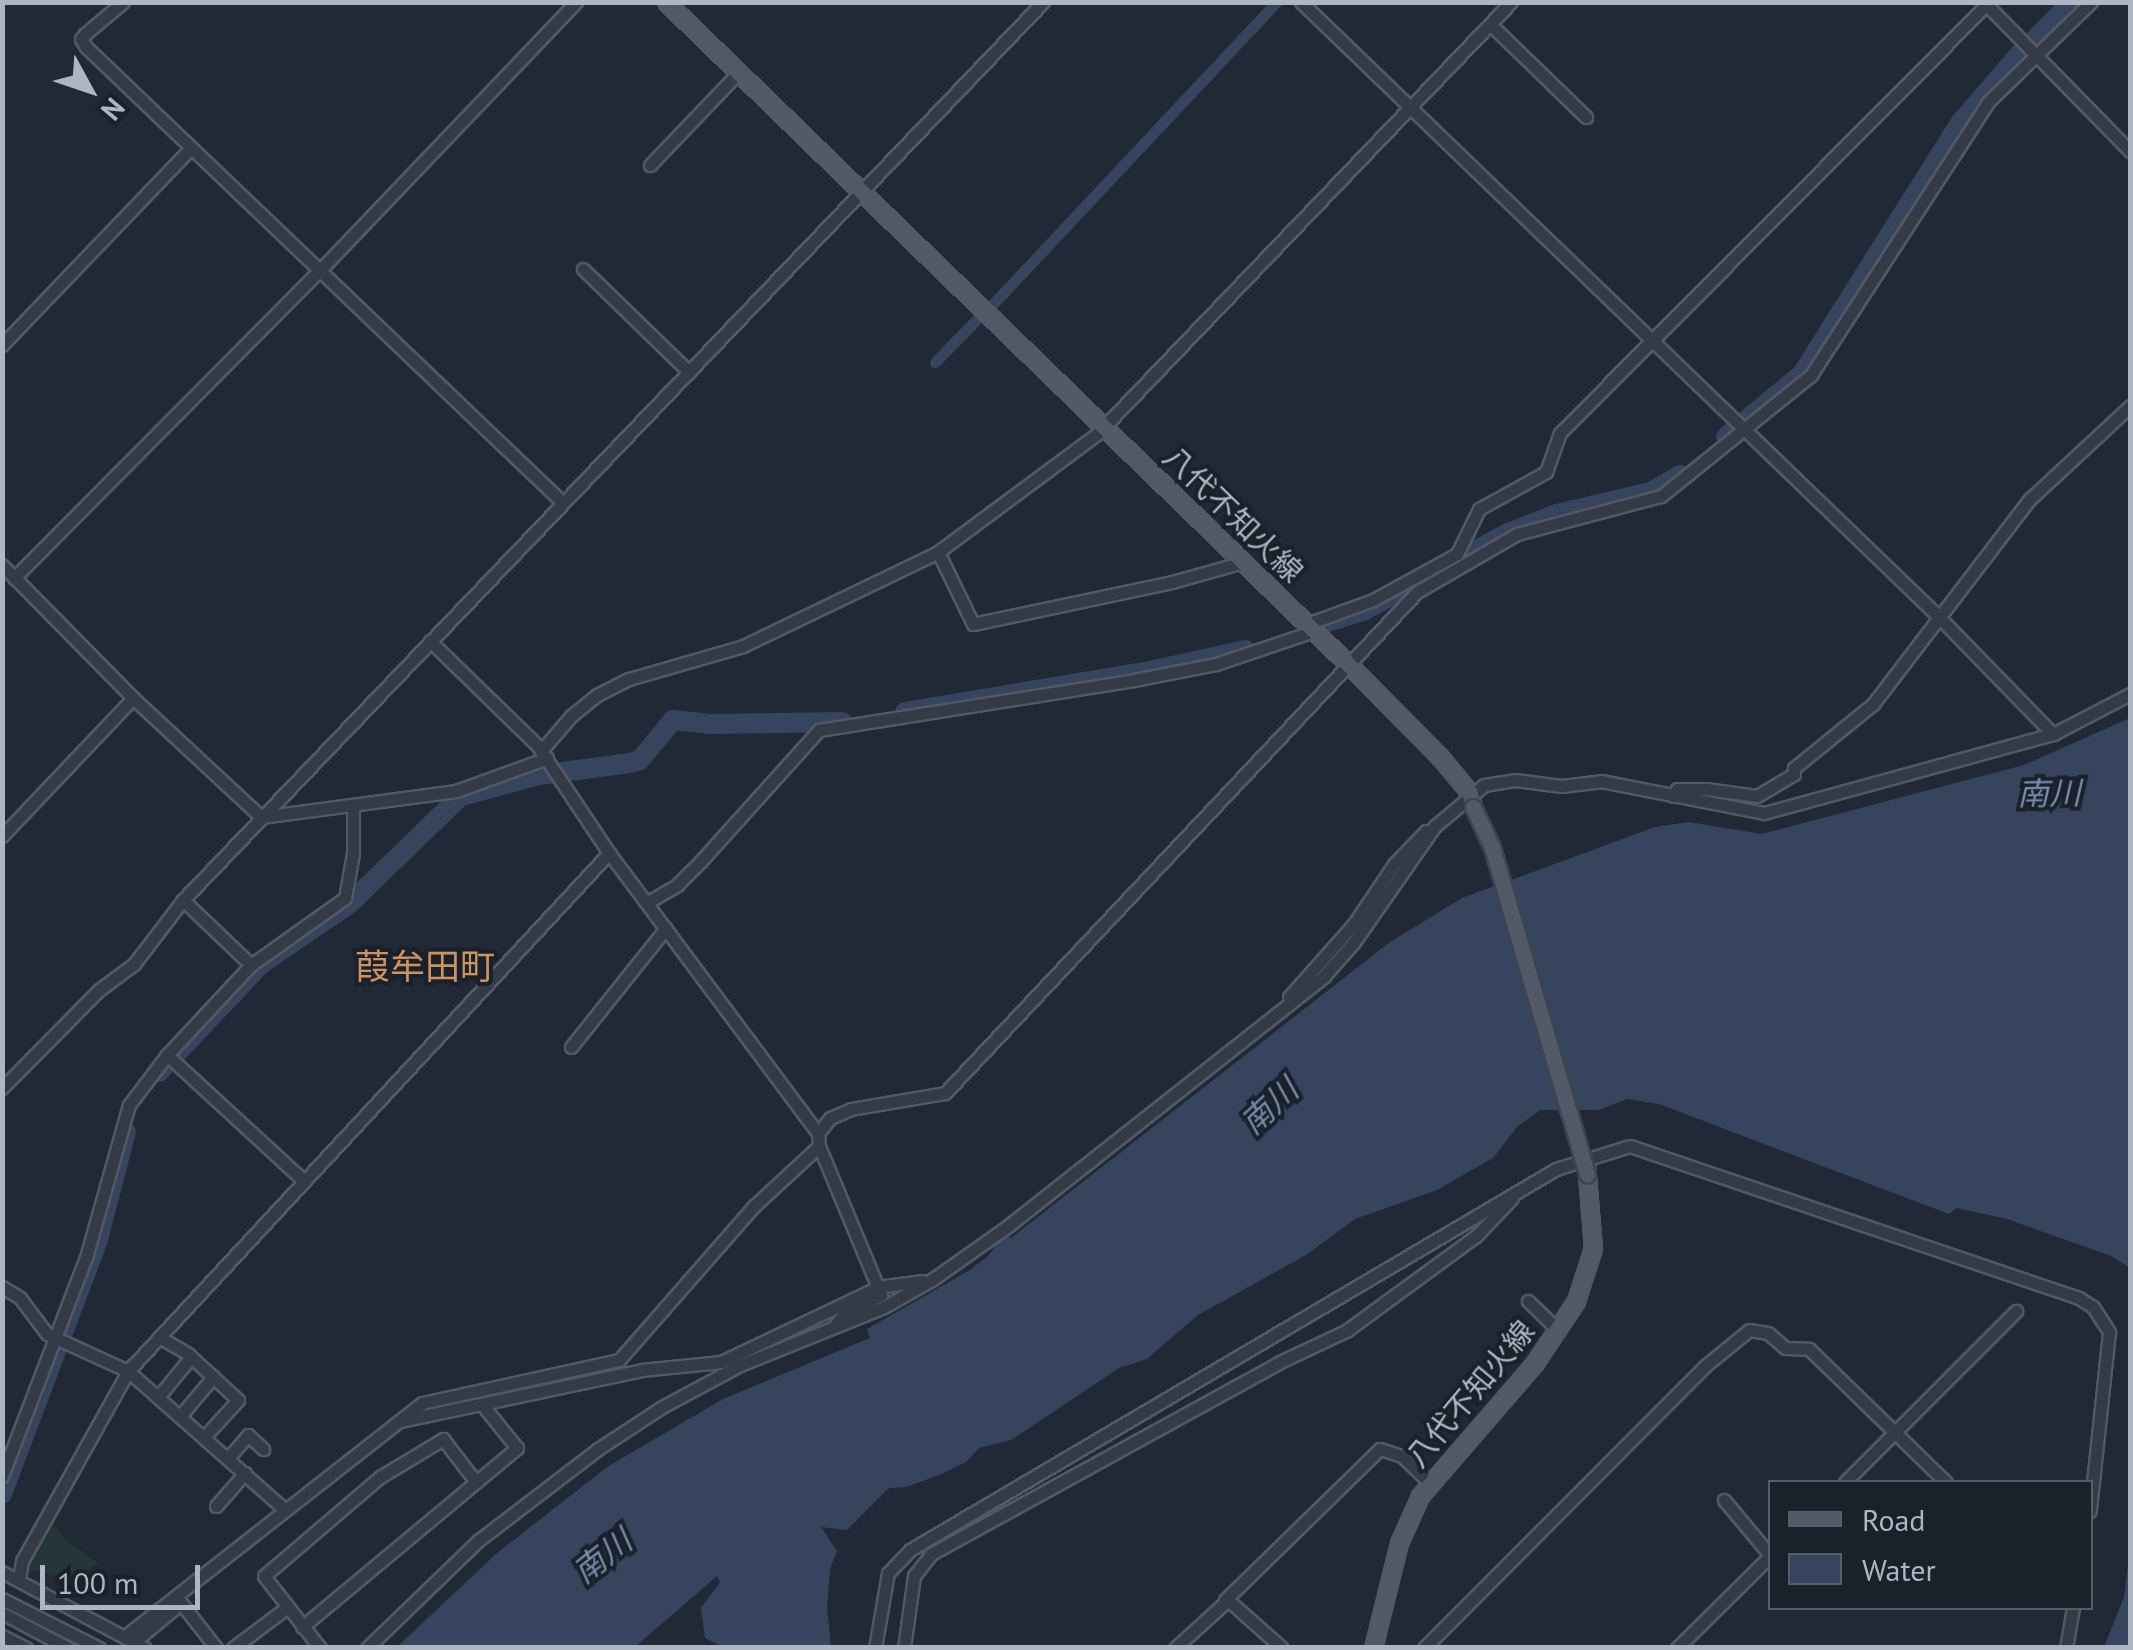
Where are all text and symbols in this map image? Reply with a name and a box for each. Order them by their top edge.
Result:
north arrow [40,40,140,140]
text: N [93,91,133,129]
street label: 八代不知火線 [1156,439,1310,589]
water label: 南川 [2017,773,2081,813]
district label: 葭牟田町 [355,945,495,987]
water label: 南川 [1233,1070,1305,1142]
street label: 八代不知火線 [1398,1313,1542,1475]
legend [1768,1480,2093,1610]
text: Road [1862,1500,1926,1539]
water label: 南川 [565,1521,639,1591]
scale bar [45,1545,205,1607]
text: Water [1862,1550,1936,1589]
text: 100 m [57,1563,138,1602]

